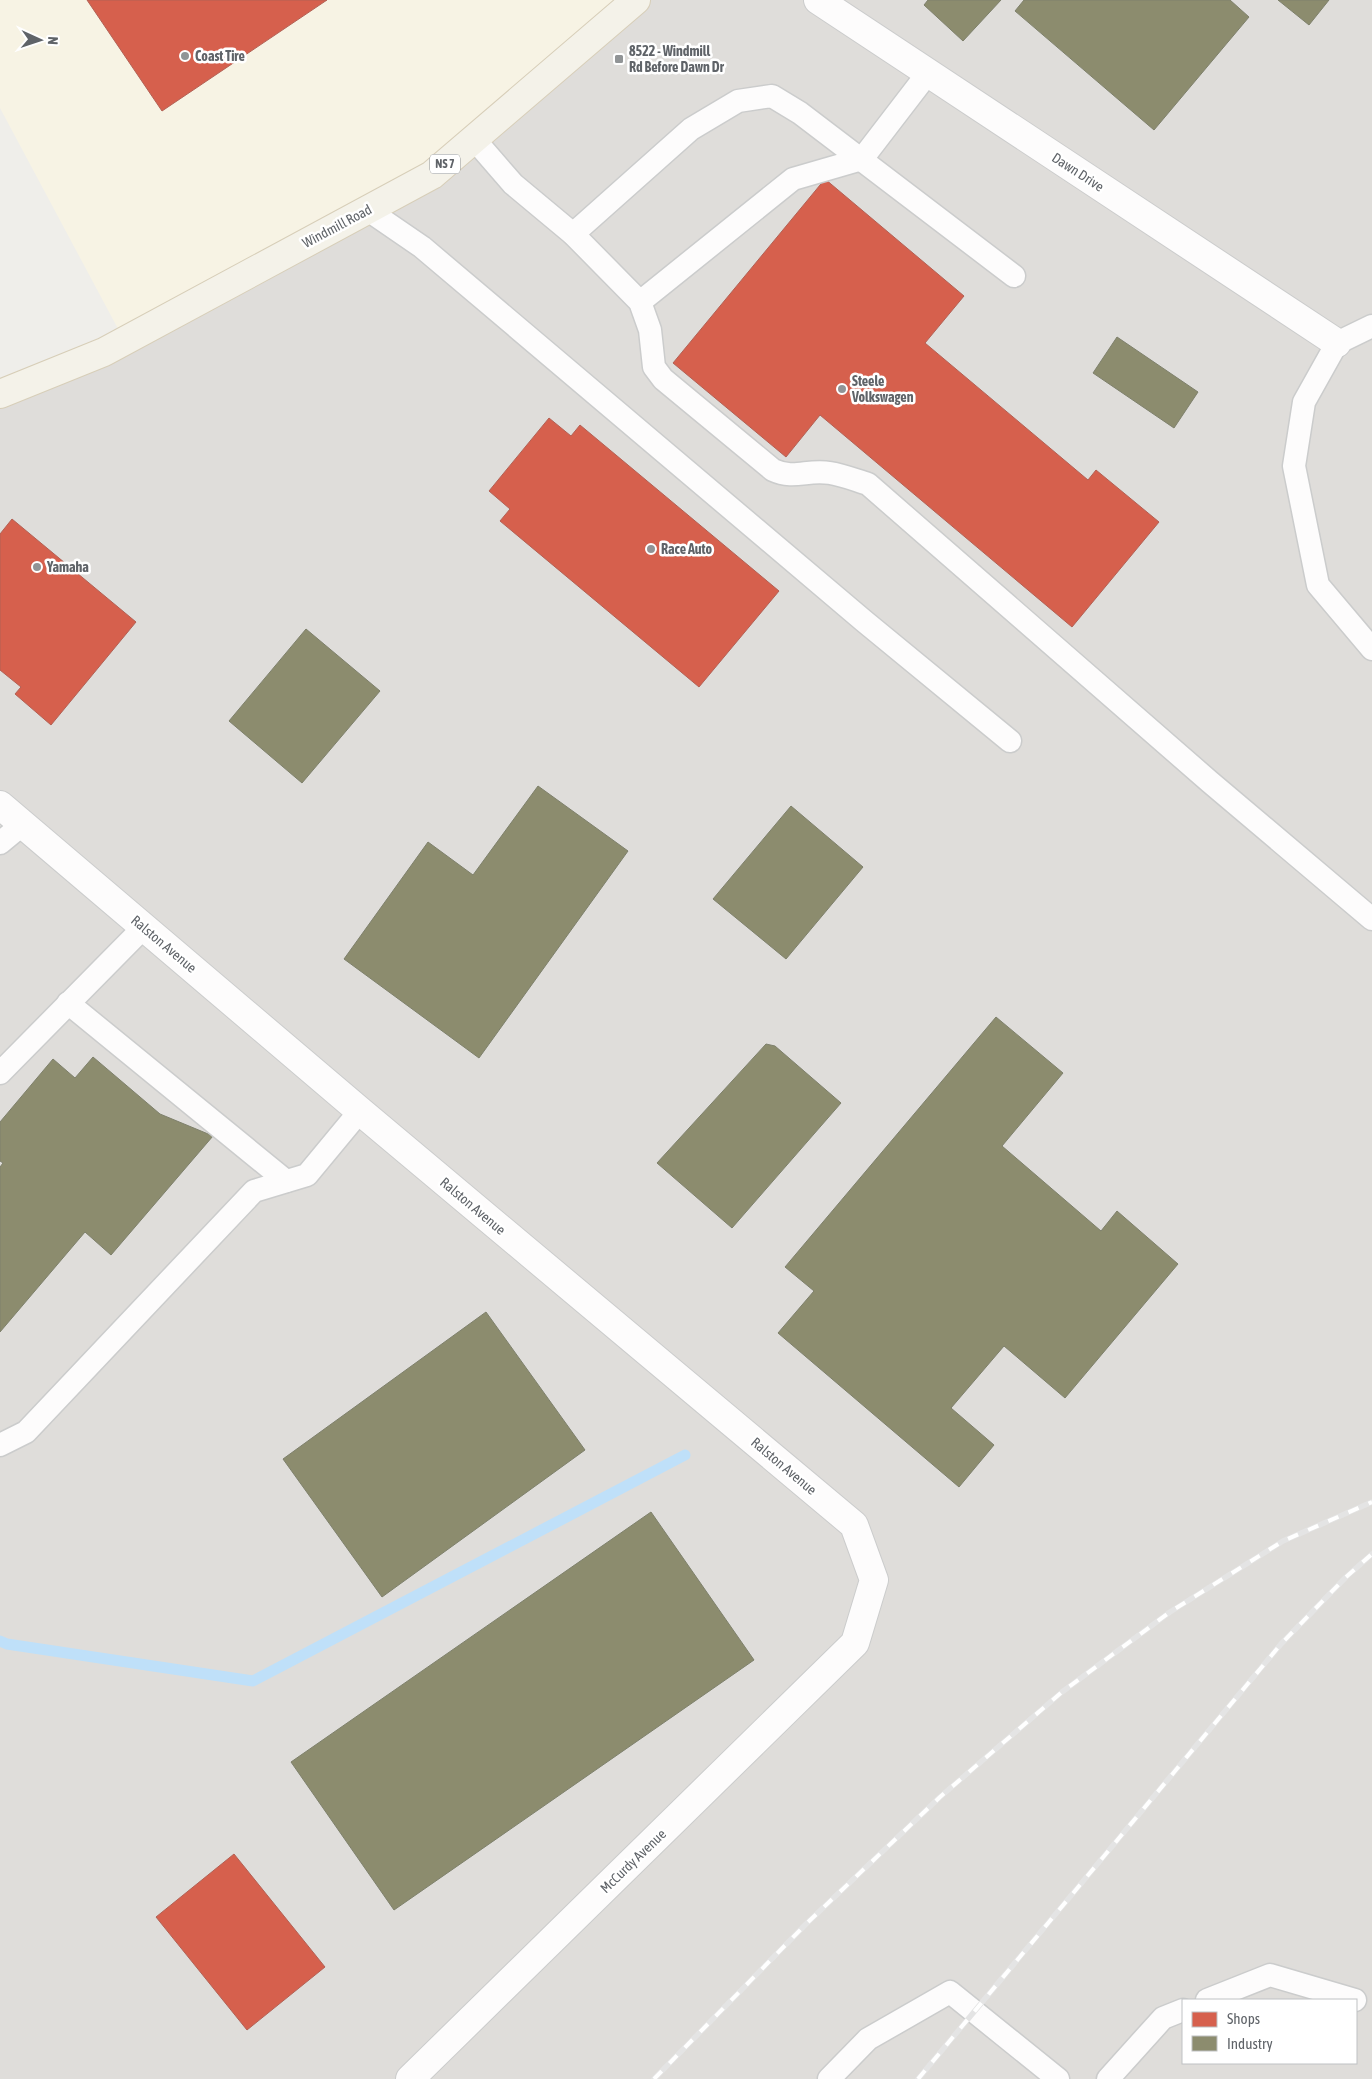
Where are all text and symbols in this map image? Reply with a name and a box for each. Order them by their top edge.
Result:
north arrow [15,15,65,65]
text: N [45,36,61,45]
place label: 8522 - Windmill Rd Before Dawn Dr [629,43,725,75]
place label: Coast Tire [195,48,245,64]
marker: Coast Tire [179,50,191,62]
marker: 8522 - Windmill Rd Before Dawn Dr [613,53,625,65]
street label: Dawn Drive [1049,149,1107,195]
road number: NS 7 [430,154,460,173]
street label: Windmill Road [300,201,374,251]
place label: Steele Volkswagen [851,373,914,405]
marker: Steele Volkswagen [836,383,848,395]
place label: Race Auto [661,541,712,557]
marker: Race Auto [645,543,657,555]
place label: Yamaha [46,559,89,575]
marker: Yamaha [31,561,43,573]
street label: Ralston Avenue [128,912,200,976]
street label: Ralston Avenue [437,1174,509,1238]
street label: Ralston Avenue [748,1434,820,1498]
street label: McCurdy Avenue [597,1826,669,1896]
legend [1182,1999,1357,2064]
text: Shops [1227,2010,1260,2027]
text: Industry [1227,2035,1273,2052]

